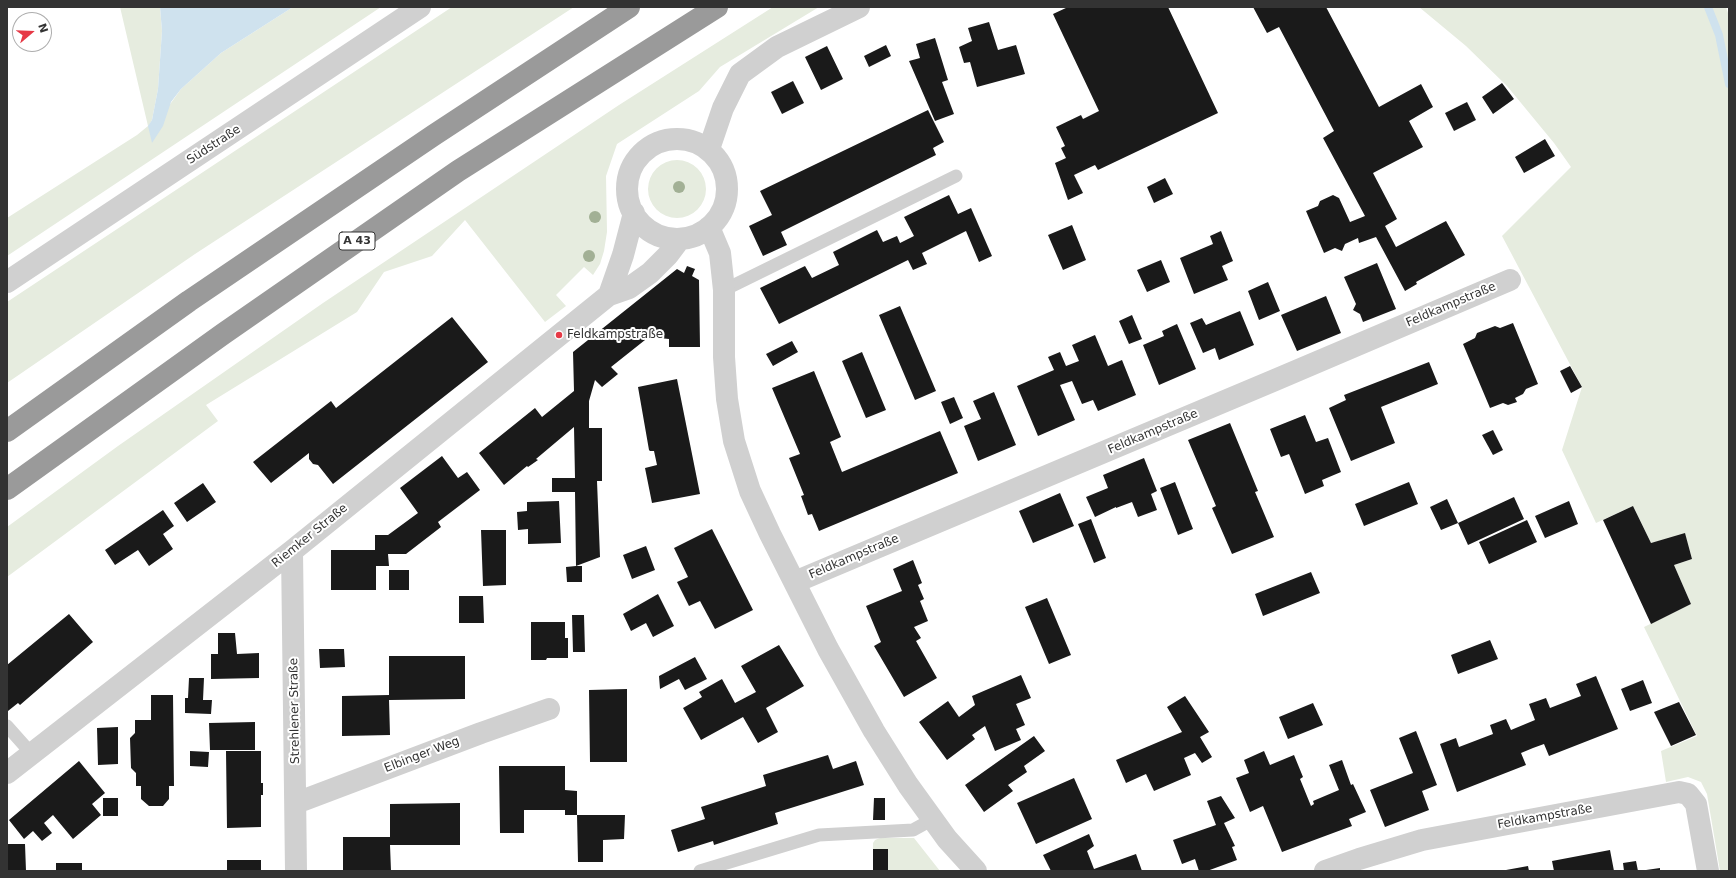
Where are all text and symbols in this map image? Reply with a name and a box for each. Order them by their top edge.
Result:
north arrow [12,12,52,52]
text: N [35,22,51,35]
street label: Südstraße [184,122,244,168]
road number: A 43 [339,232,375,250]
street label: Feldkampstraße [1404,280,1498,330]
place label: Feldkampstraße [567,328,663,342]
marker: Feldkampstraße [554,330,564,340]
street label: Feldkampstraße [1106,407,1200,457]
street label: Riemker Straße [269,501,351,571]
street label: Feldkampstraße [807,532,901,582]
street label: Strehlener Straße [287,658,303,764]
street label: Elbinger Weg [382,734,462,776]
street label: Feldkampstraße [1496,802,1594,832]

